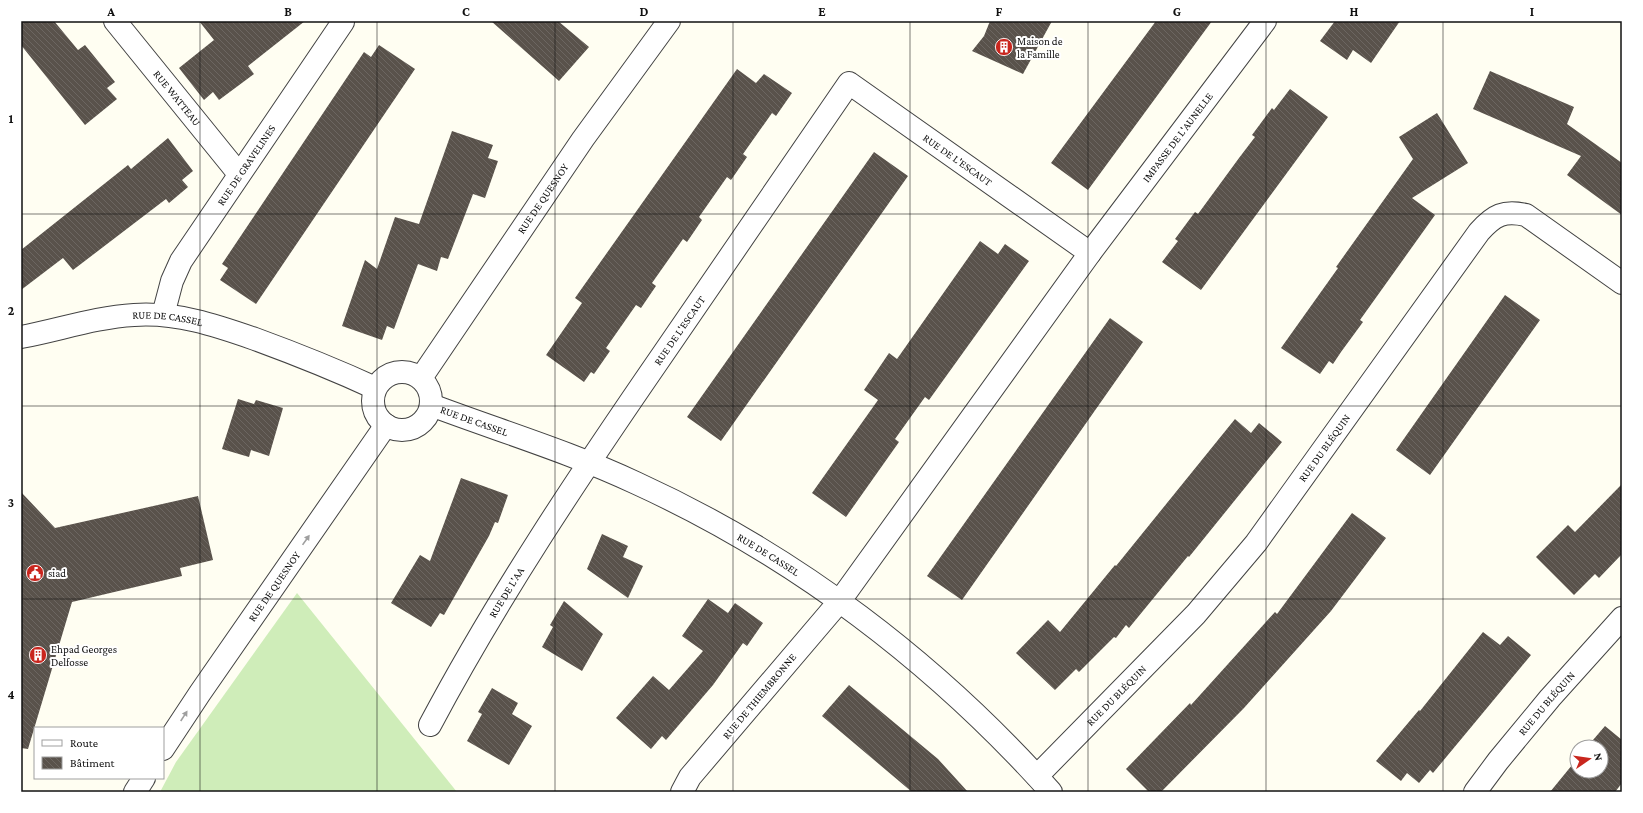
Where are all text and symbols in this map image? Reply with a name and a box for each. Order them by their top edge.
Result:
text: A [106,4,115,19]
text: B [284,4,292,19]
text: C [462,4,470,19]
text: D [640,4,649,19]
text: E [818,4,826,19]
text: F [996,4,1003,19]
text: G [1173,4,1181,19]
text: H [1350,4,1359,19]
text: I [1530,4,1534,19]
place label: Maison de la Famille [1017,35,1063,60]
building icon: Maison de la Famille [994,37,1014,57]
street label: RUE WATTEAU [151,68,203,128]
street label: IMPASSE DE L'AUNELLE [1140,90,1215,184]
text: 1 [9,111,14,126]
street label: RUE DE GRAVELINES [214,122,278,208]
street label: RUE DE L'ESCAUT [921,131,994,188]
street label: RUE DE QUESNOY [515,161,571,236]
street label: RUE DE L'ESCAUT [651,294,707,367]
text: 2 [8,303,15,318]
street label: RUE DE CASSEL [132,309,204,328]
street label: RUE DE CASSEL [439,403,510,438]
street label: RUE DU BLÉQUIN [1296,412,1352,484]
text: 3 [8,495,14,510]
street label: RUE DE CASSEL [735,531,802,578]
one-way arrow [302,535,310,546]
street label: RUE DE QUESNOY [246,549,303,624]
public building icon: siad [25,563,45,583]
street label: RUE DE L'AA [486,564,527,620]
place label: siad [48,567,66,579]
place label: Ehpad Georges Delfosse [51,643,117,668]
building icon: Ehpad Georges Delfosse [28,645,48,665]
street label: RUE DE THIEMBRONNE [720,651,798,741]
street label: RUE DU BLÉQUIN [1084,663,1149,728]
street label: RUE DU BLÉQUIN [1516,669,1577,738]
text: 4 [7,687,15,702]
one-way arrow [180,711,188,721]
legend [34,727,164,779]
text: Route [70,736,98,750]
north arrow [1569,739,1609,779]
text: N [1592,752,1606,762]
text: Bâtiment [70,756,116,770]

